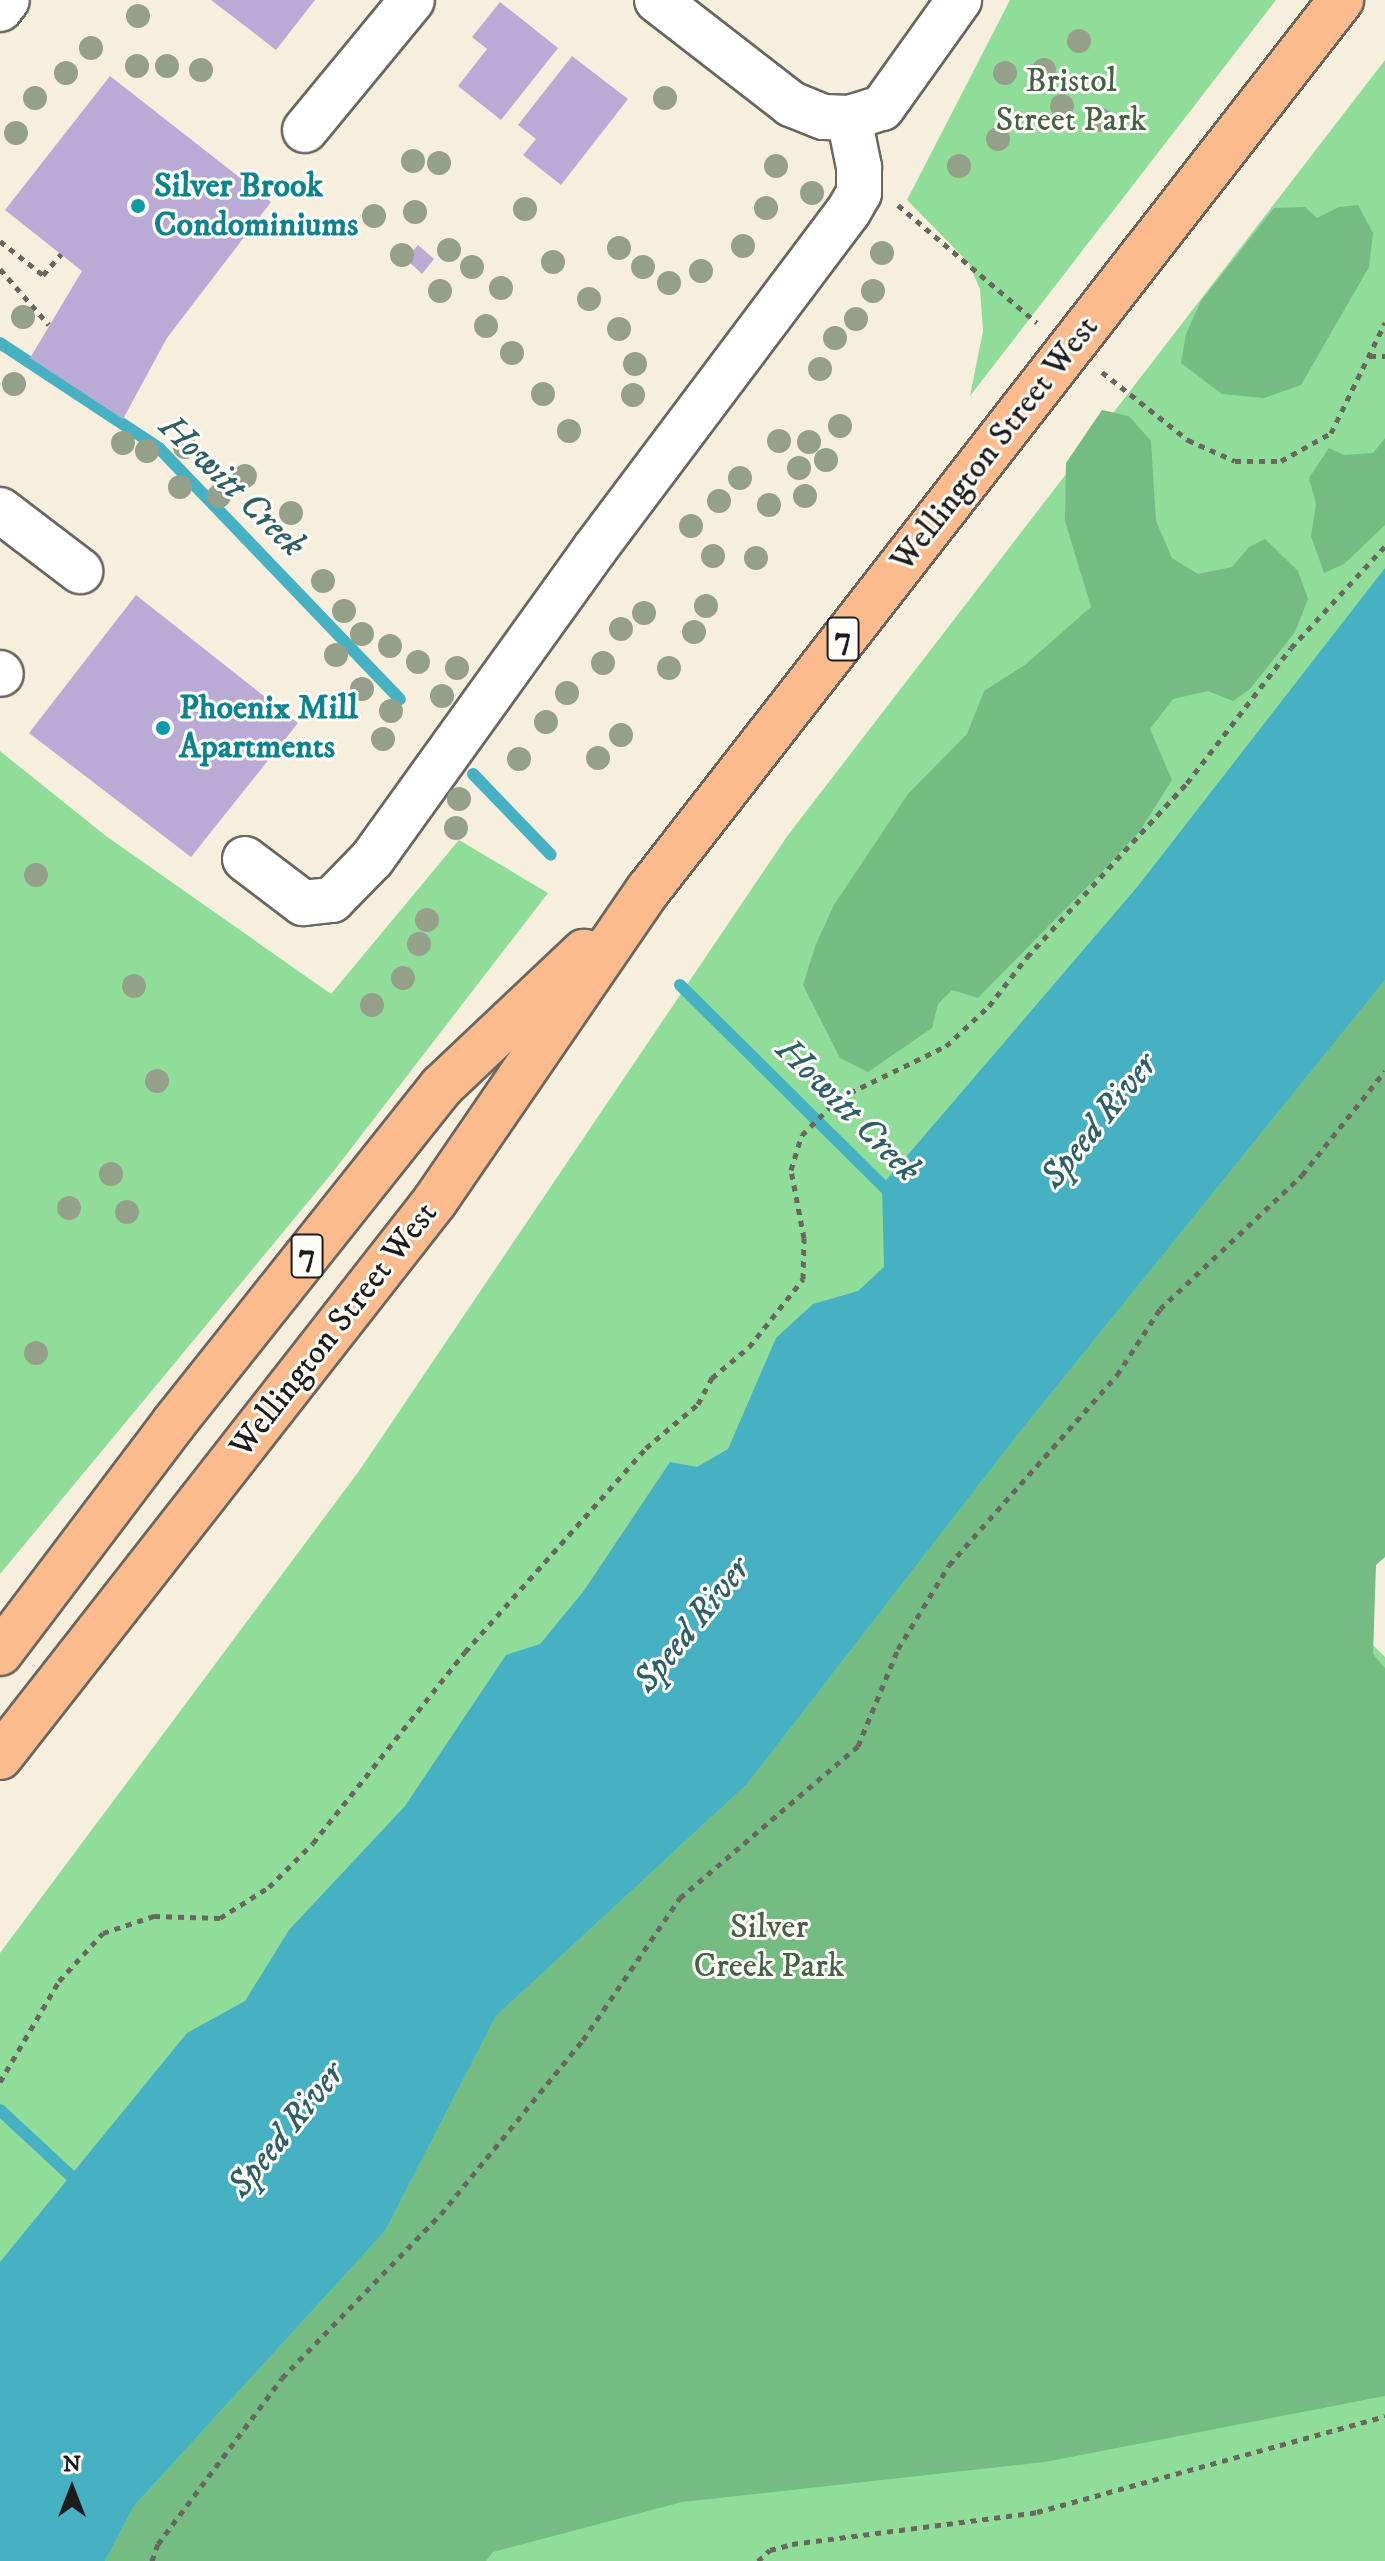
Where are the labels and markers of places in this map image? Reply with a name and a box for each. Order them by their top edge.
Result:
place label: Silver Brook Condominiums [154,166,358,246]
marker: Silver Brook Condominiums [129,197,147,215]
place label: Phoenix Mill Apartments [179,688,358,768]
marker: Phoenix Mill Apartments [154,719,172,737]

